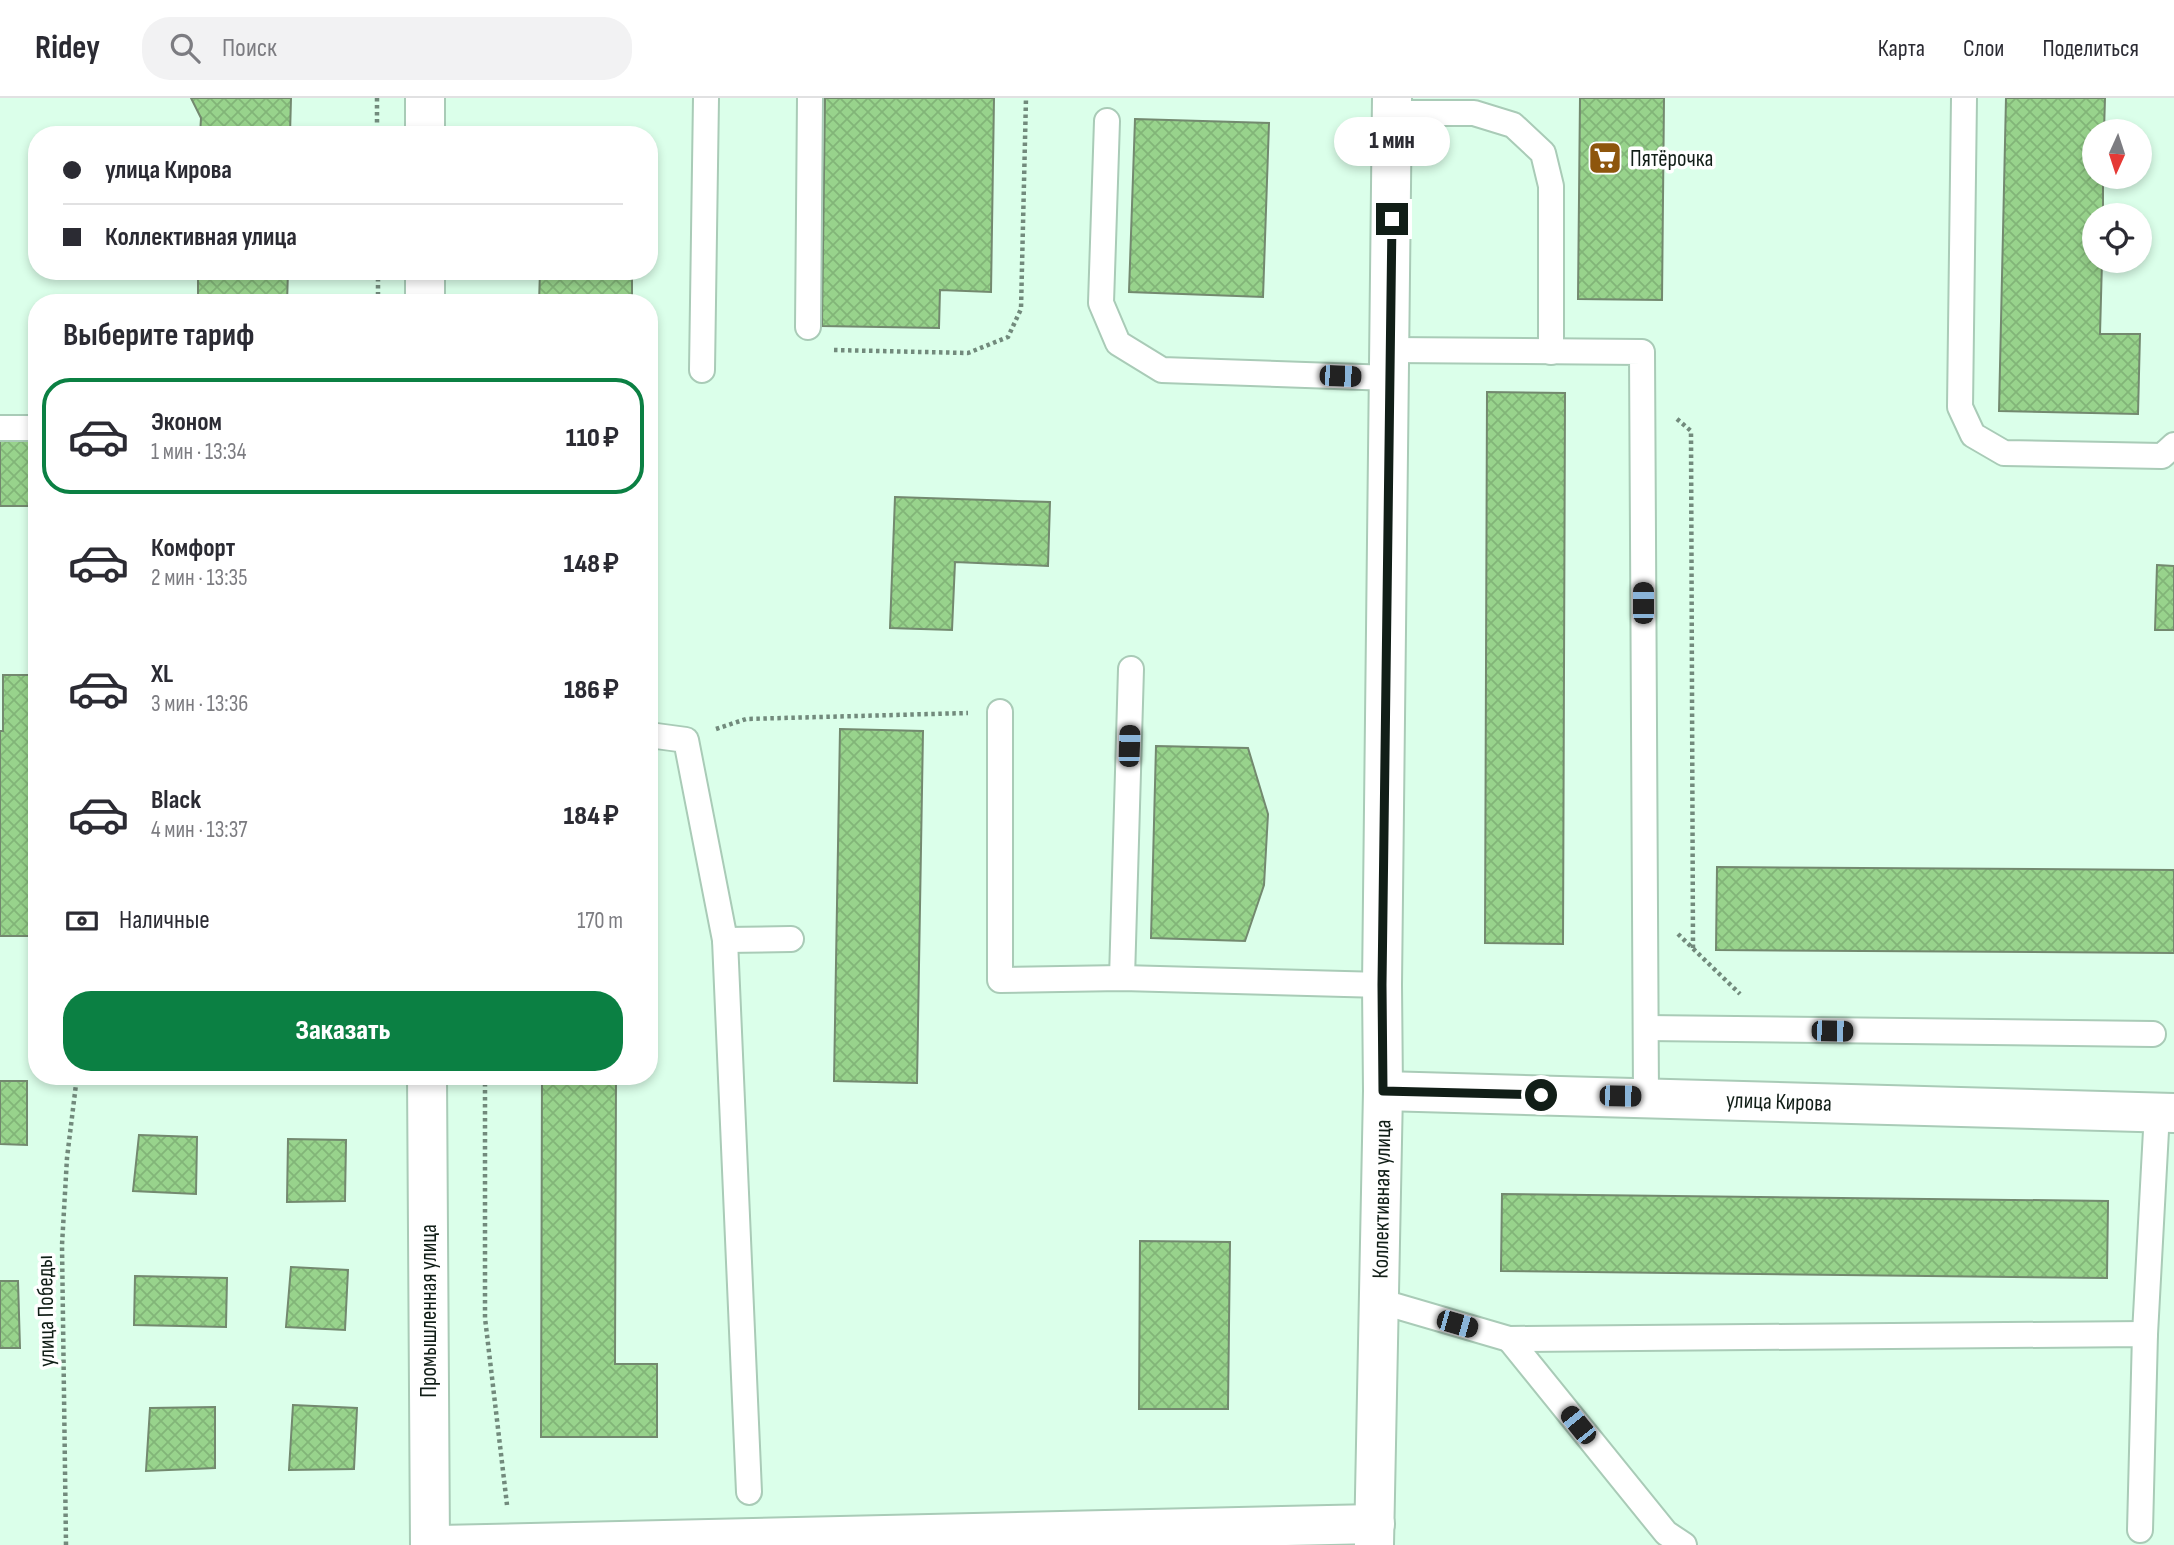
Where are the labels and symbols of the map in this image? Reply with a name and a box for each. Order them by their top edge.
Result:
callout: 1 мин [1334,117,1450,166]
north arrow [2082,119,2152,189]
supermarket icon: Пятёрочка [1586,139,1624,177]
place label: Пятёрочка [1630,145,1713,173]
route end [1376,203,1408,235]
car [1319,365,1362,387]
car [1633,582,1654,624]
car [1118,725,1141,767]
car [1811,1020,1854,1042]
route start [1525,1079,1557,1111]
car [1599,1085,1642,1107]
street label: улица Кирова [1726,1086,1832,1118]
street label: Коллективная улица [1367,1119,1397,1279]
street label: Промышленная улица [415,1224,443,1398]
street label: улица Победы [31,1255,61,1367]
car [1434,1308,1481,1340]
car [1557,1402,1600,1448]

